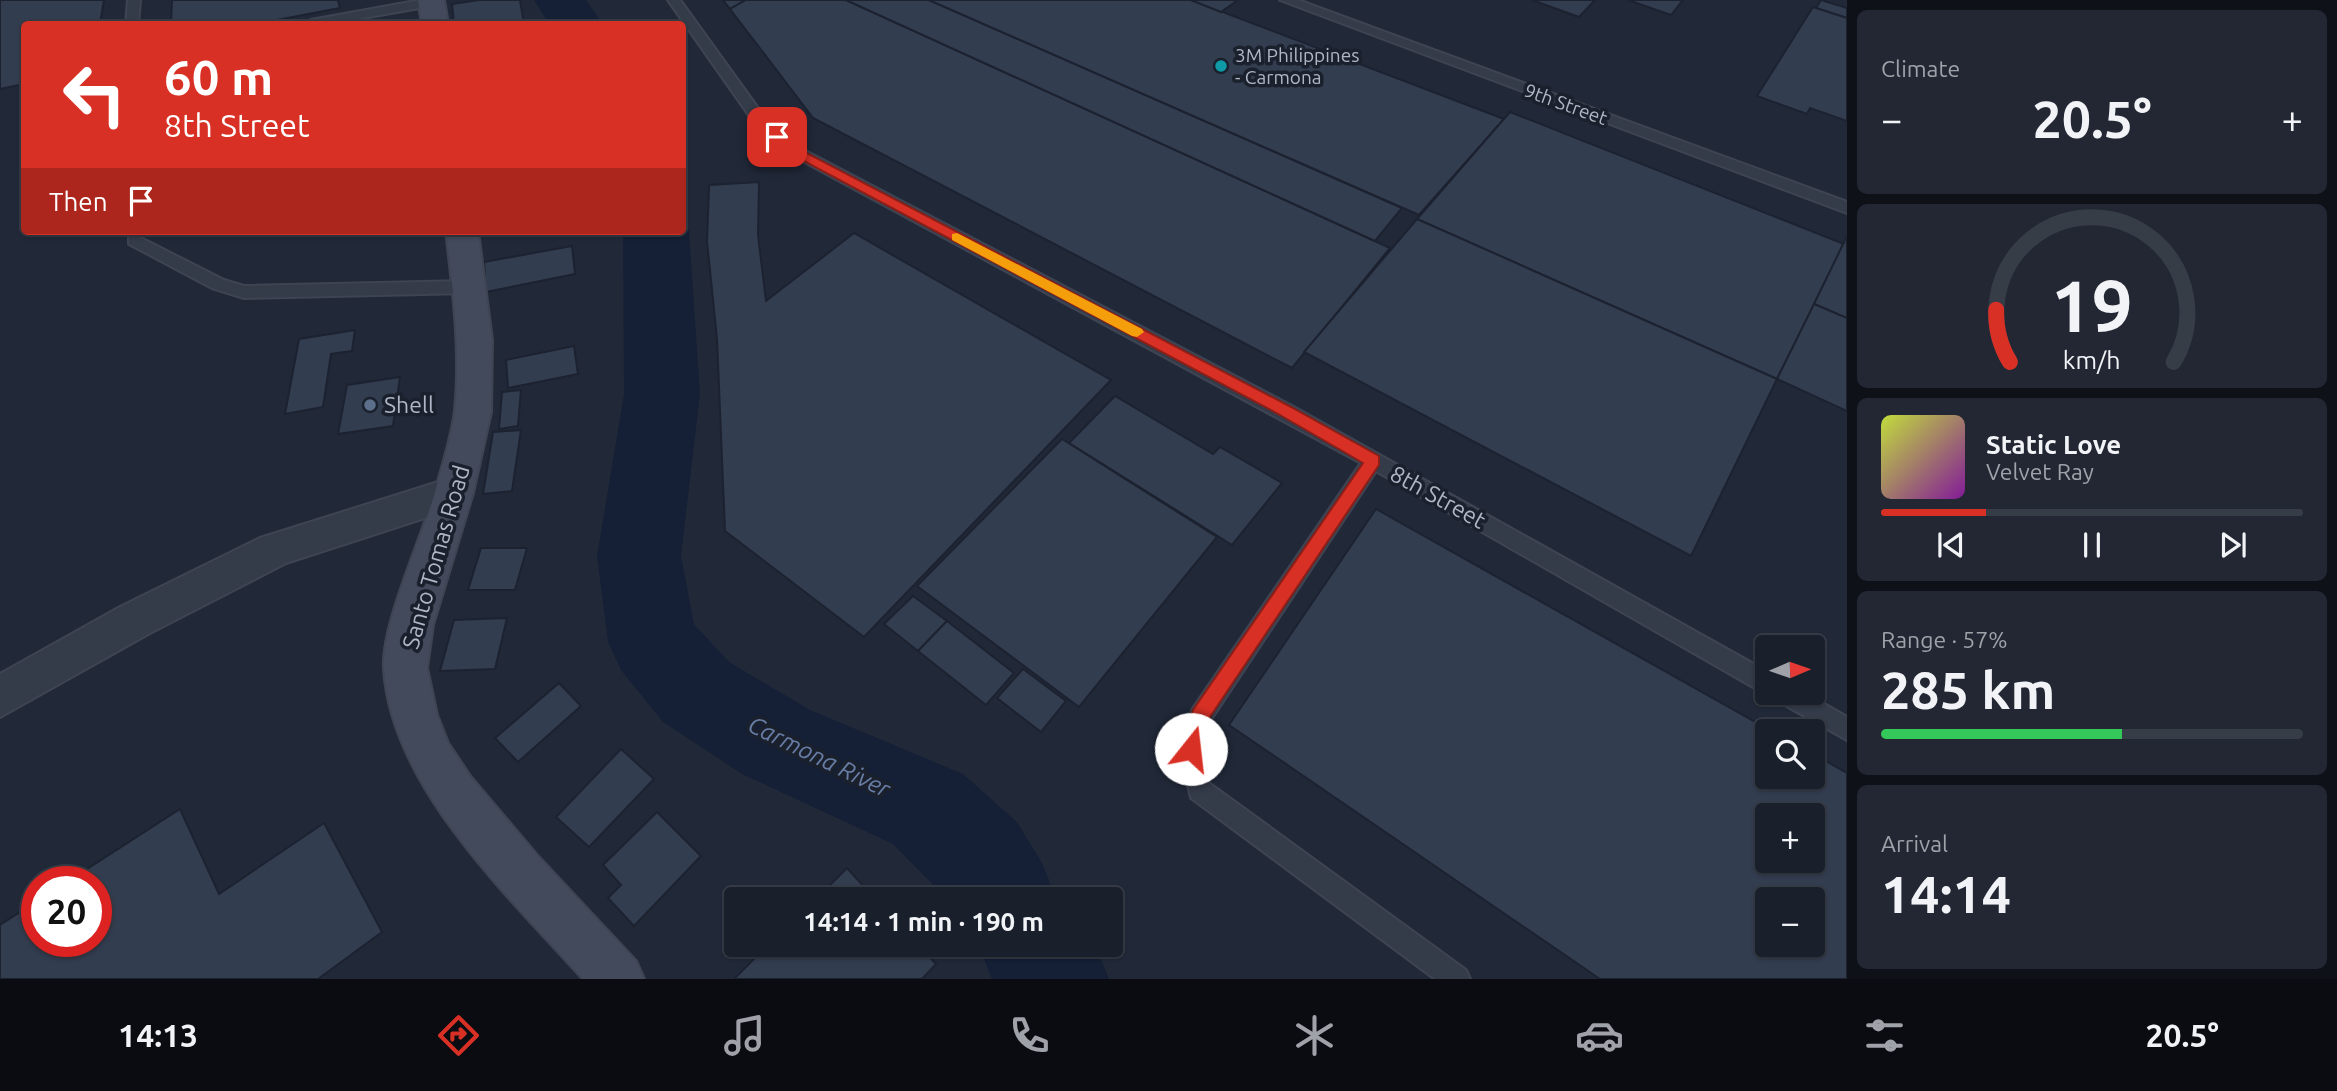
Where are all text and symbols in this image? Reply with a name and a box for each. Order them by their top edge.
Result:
place label: 3M Philippines - Carmona [1235,44,1359,88]
icon: left [49,49,140,140]
text: 60 m [164,49,273,104]
text: Climate [1881,56,1960,81]
marker: 3M Philippines - Carmona [1213,58,1229,74]
street label: 9th Street [1522,79,1611,129]
text: 20.5° [2032,90,2152,148]
text: − [1881,98,1902,140]
text: + [2282,98,2303,140]
text: 8th Street [164,107,310,143]
pin [747,107,807,167]
icon: arrive [758,118,796,156]
icon: arrive [122,182,160,220]
text: Then [49,187,108,216]
text: 19 [2051,264,2133,346]
text: km/h [2063,345,2121,373]
place label: Shell [384,392,434,417]
marker: Shell [362,397,378,413]
text: Static Love [1986,430,2121,459]
text: Velvet Ray [1986,459,2094,484]
street label: 8th Street [1386,460,1490,533]
street label: Santo Tomas Road [397,462,474,652]
icon: previous [1932,526,1970,564]
icon: pause [2073,526,2111,564]
icon: next [2214,526,2252,564]
text: Range · 57% [1881,627,2008,652]
north arrow [1755,635,1825,705]
map controls [1755,635,1825,957]
text: 285 km [1881,661,2055,719]
water label: Carmona River [744,711,895,803]
position arrow [1154,712,1228,786]
button: search [1755,719,1825,789]
button: + [1755,803,1825,873]
text: Arrival [1881,831,1948,856]
text: 14:14 [1881,865,2011,923]
speed limit sign: 20 [21,866,112,957]
button: − [1755,887,1825,957]
text: 14:14 · 1 min · 190 m [803,907,1044,936]
icon: directions [434,1011,483,1060]
icon: music [720,1011,769,1060]
icon: phone [1005,1011,1054,1060]
icon: climate [1290,1011,1339,1060]
icon: car [1575,1011,1624,1060]
icon: filters [1860,1011,1909,1060]
text: 14:13 [118,1017,198,1053]
text: 20.5° [2145,1017,2219,1053]

